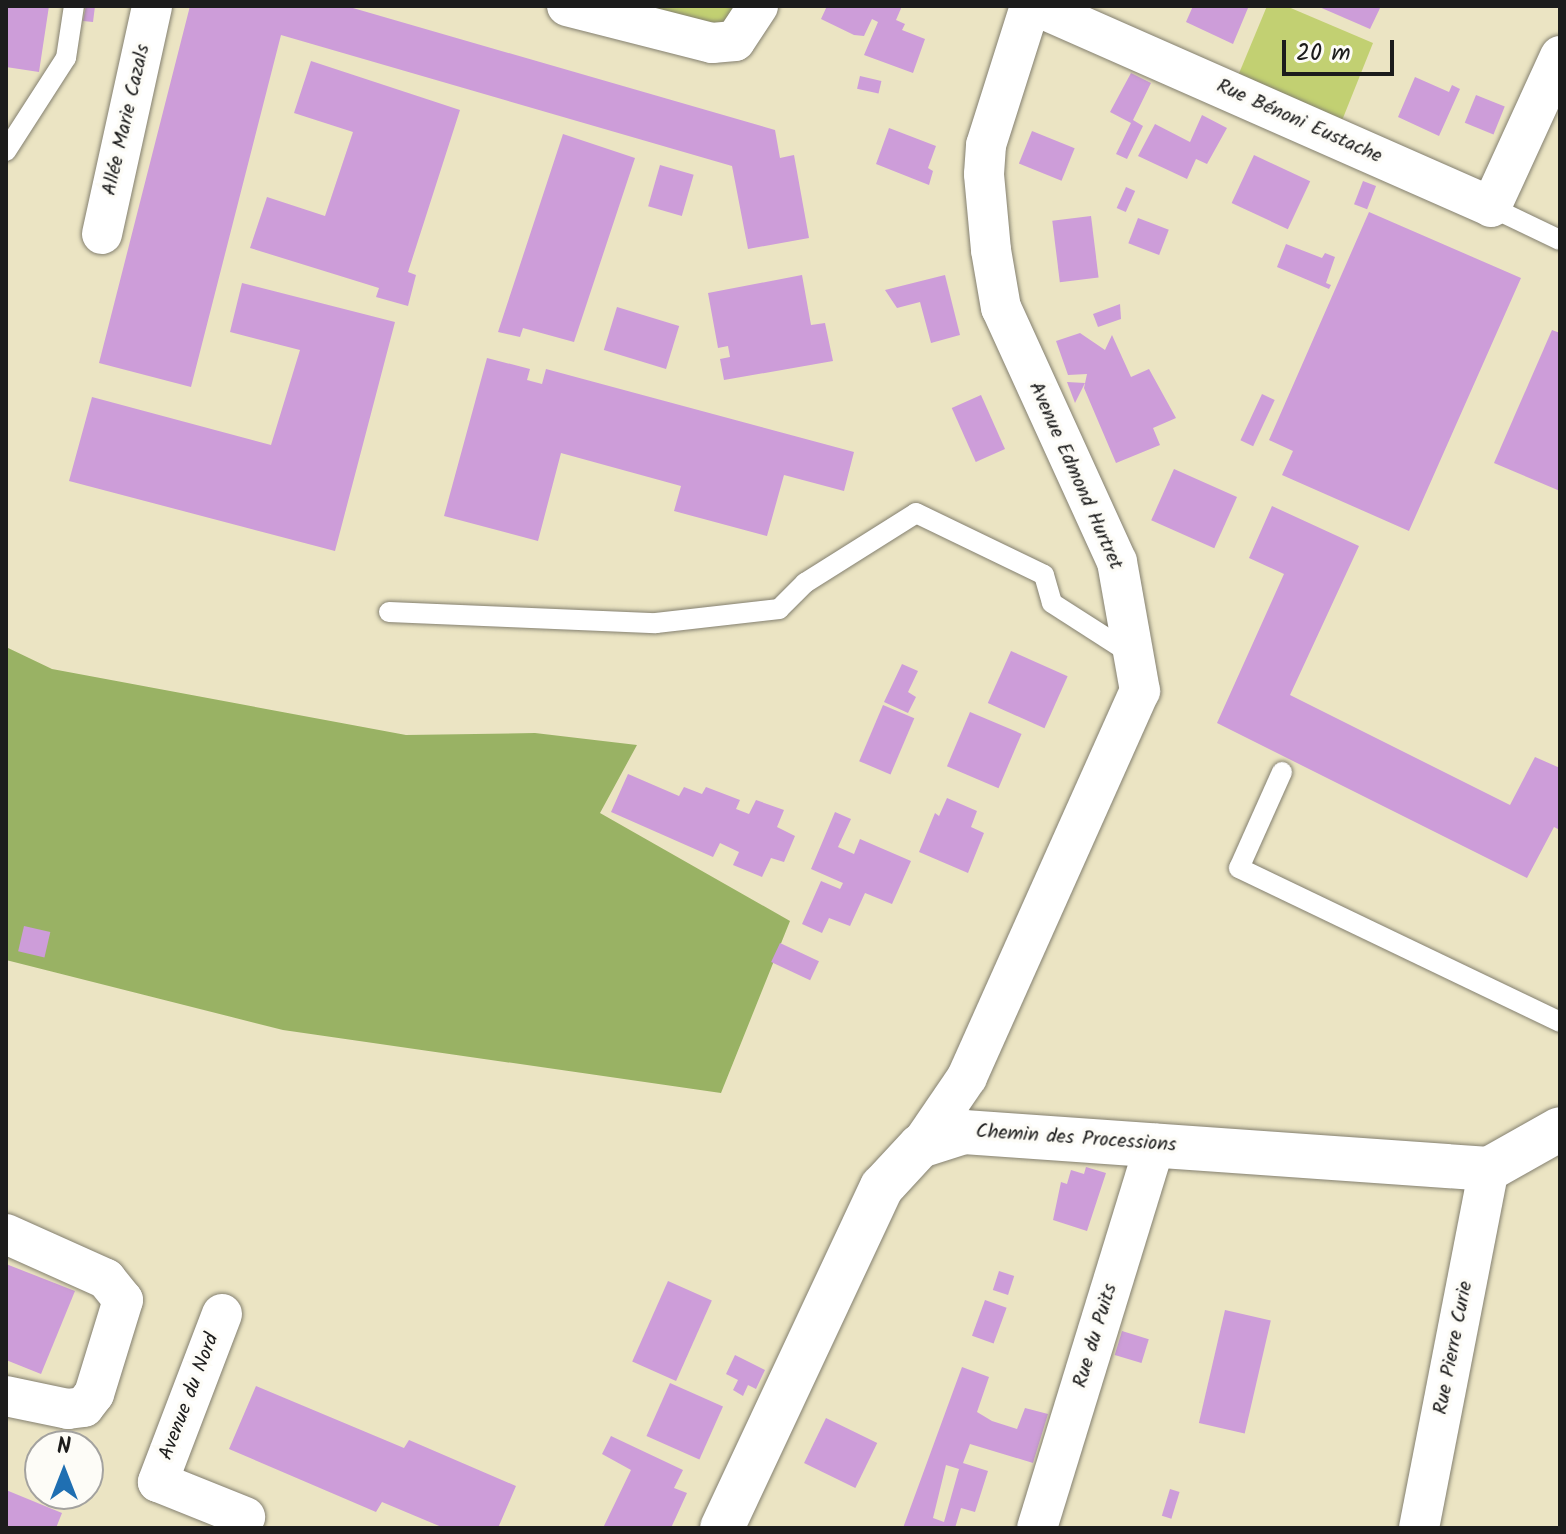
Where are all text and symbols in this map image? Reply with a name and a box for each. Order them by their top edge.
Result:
scale bar [1286,24,1398,74]
text: 20 m [1296,34,1351,73]
street label: Allée Marie Cazals [98,42,156,198]
street label: Rue Bénoni Eustache [1213,75,1385,169]
street label: Avenue Edmond Hurtret [1023,378,1127,574]
street label: Chemin des Processions [975,1120,1177,1158]
street label: Rue Pierre Curie [1429,1279,1479,1417]
street label: Rue du Puits [1069,1281,1123,1391]
street label: Avenue du Nord [155,1330,225,1464]
north arrow [24,1430,104,1510]
text: N [57,1430,71,1465]

